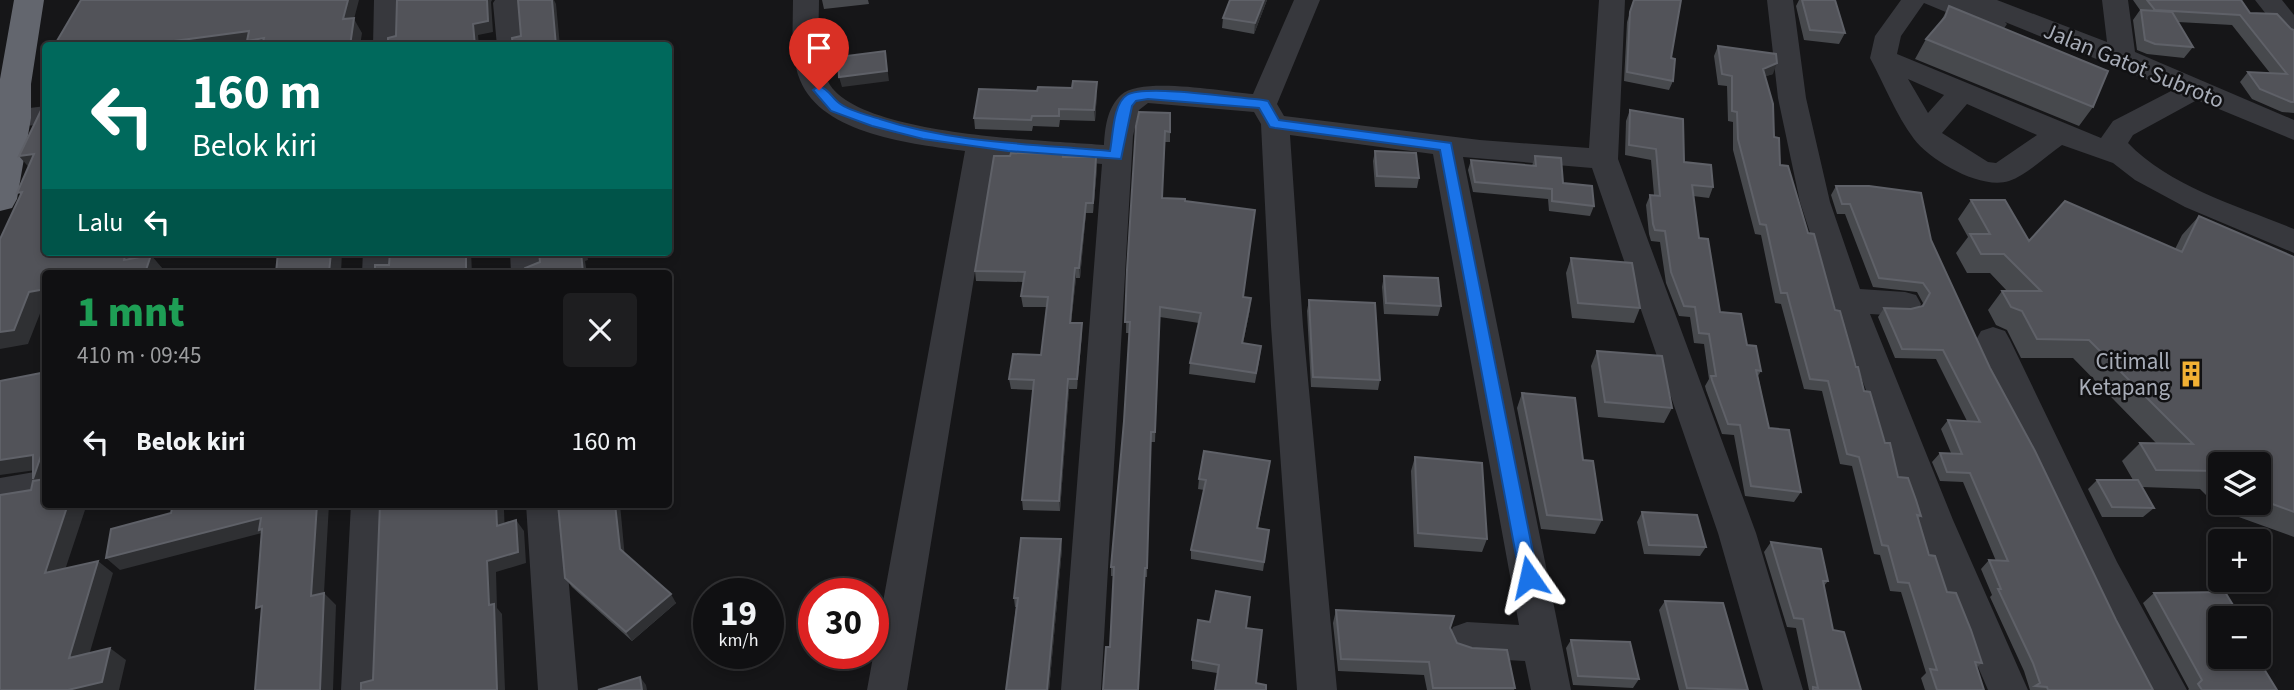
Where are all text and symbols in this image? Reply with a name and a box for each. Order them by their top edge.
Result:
street label: Jalan Gatot Subroto [2039,14,2229,117]
pin [789,18,849,90]
icon: arrive [800,29,838,67]
text: 160 m [192,58,321,128]
icon: left [77,70,168,161]
text: Belok kiri [192,123,317,169]
icon: left [138,203,176,241]
text: Lalu [77,204,124,241]
text: 1 mnt [77,283,185,343]
button: close [563,293,637,367]
text: 410 m · 09:45 [77,339,201,372]
place label: Citimall Ketapang [2079,345,2170,404]
building icon: Citimall Ketapang [2176,359,2206,389]
icon: left [77,423,115,461]
text: Belok kiri [136,423,245,460]
text: 160 m [571,423,637,460]
map controls [2208,452,2271,669]
button: layers [2208,452,2271,515]
button: + [2208,529,2271,592]
position arrow [1492,540,1566,614]
speed limit sign: 30 [798,578,889,669]
text: 19 [720,589,757,639]
button: − [2208,606,2271,669]
text: km/h [719,628,758,653]

